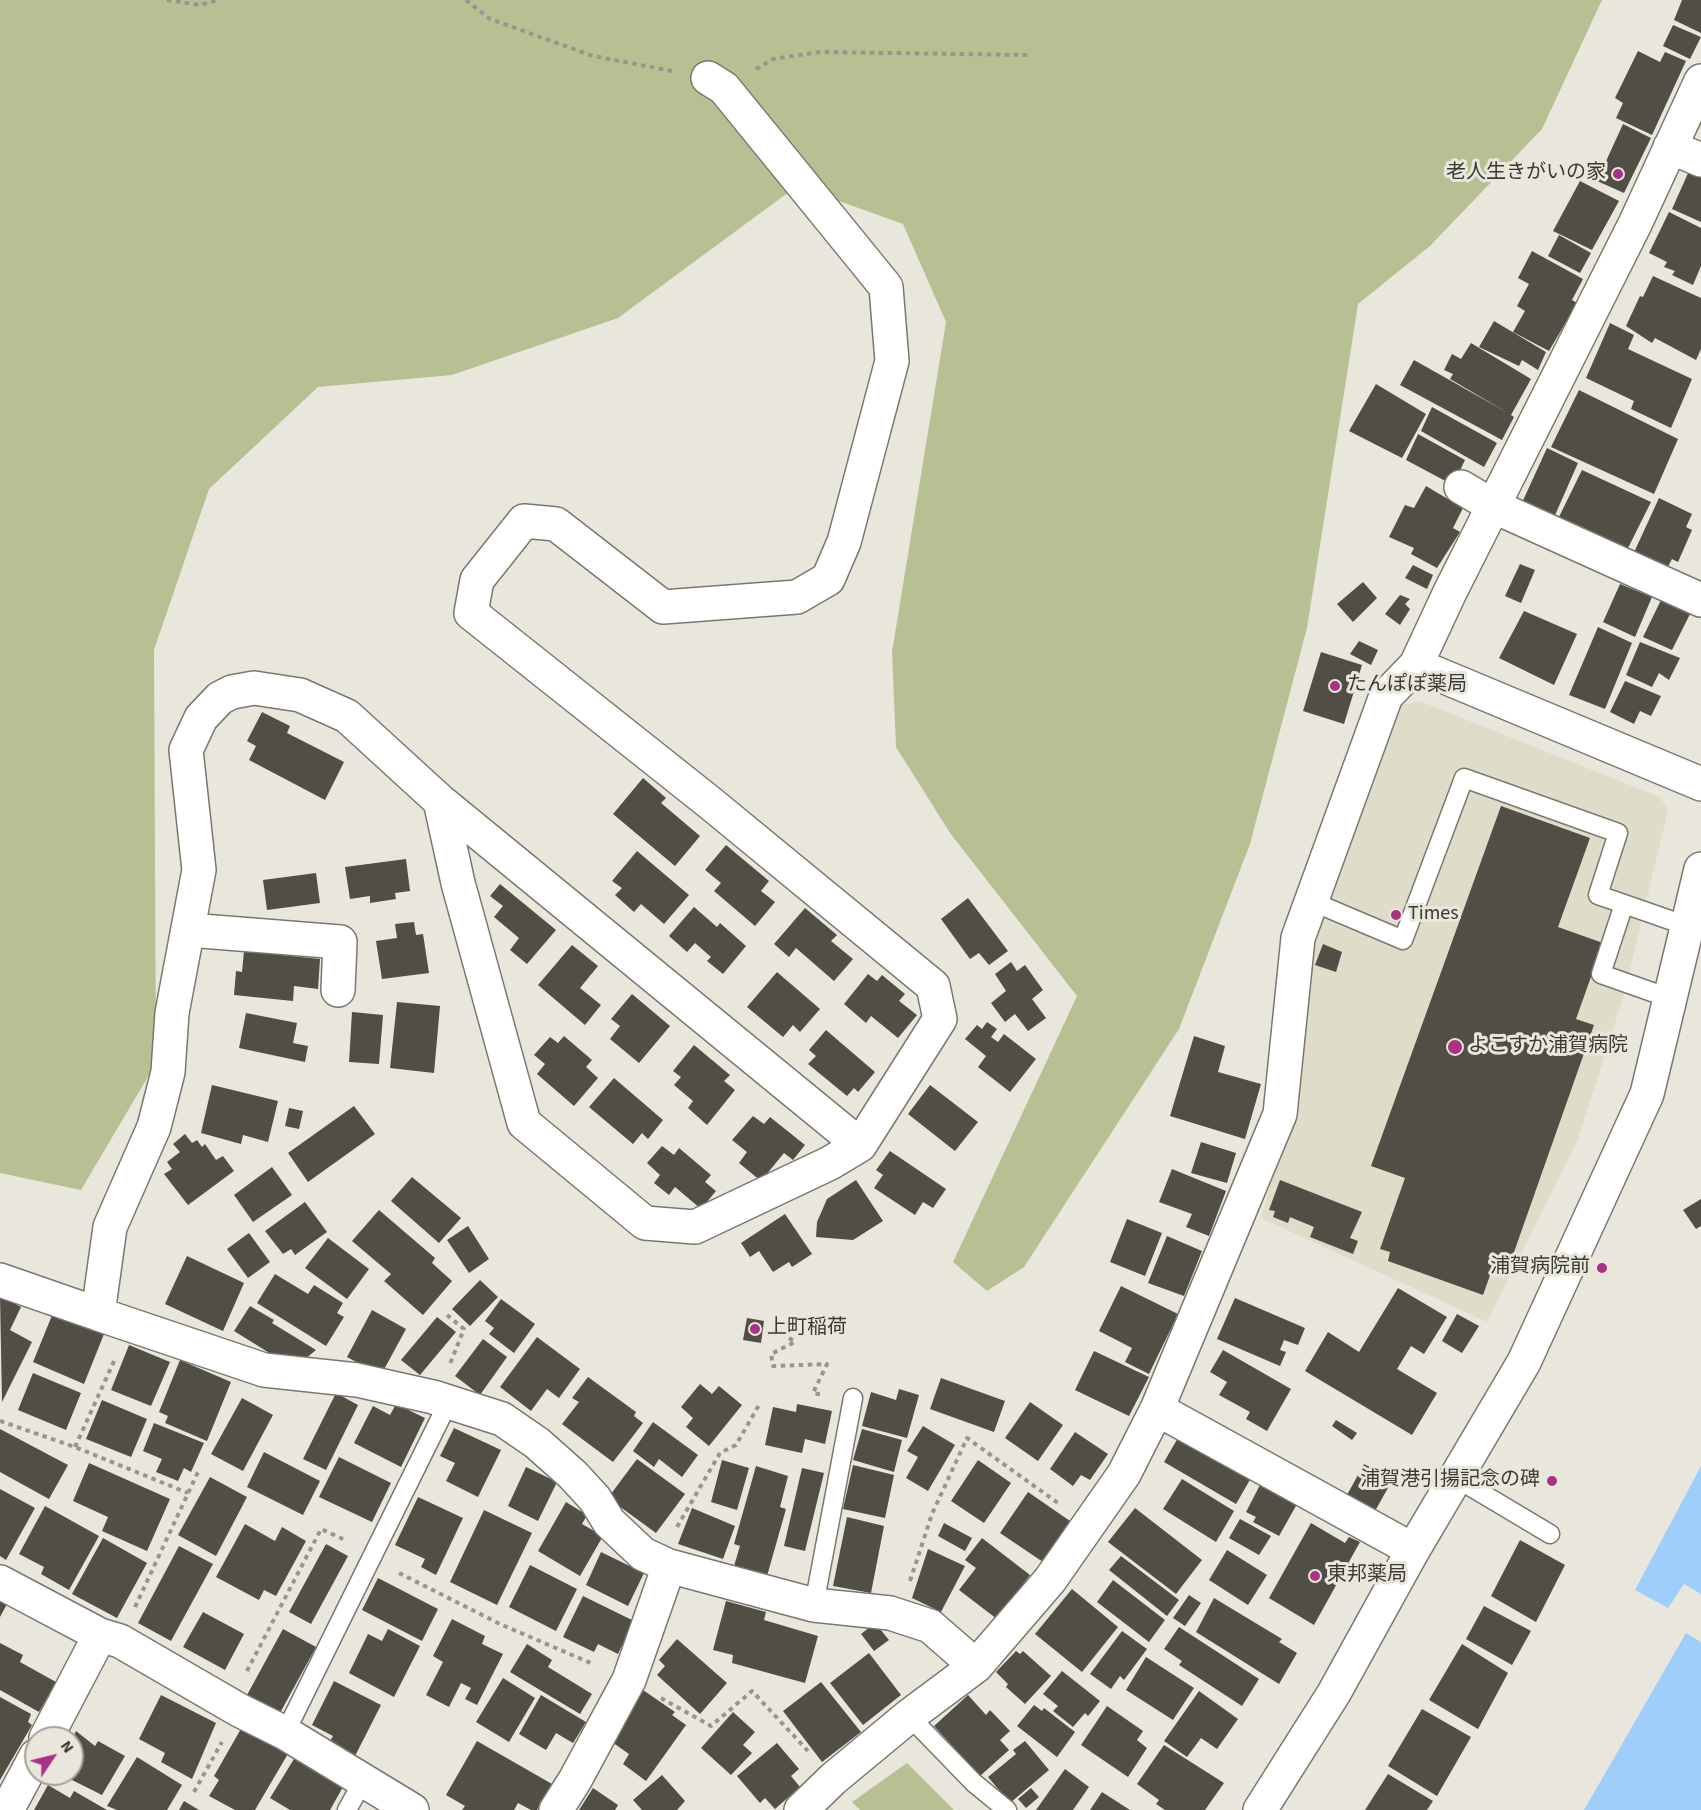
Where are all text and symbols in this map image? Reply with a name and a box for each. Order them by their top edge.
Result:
place label: 老人生きがいの家 [1446,162,1606,186]
marker: 老人生きがいの家 [1611,167,1625,181]
place label: たんぽぽ薬局 [1347,674,1467,698]
marker: たんぽぽ薬局 [1328,679,1342,693]
place label: Times [1408,903,1459,927]
marker: Times [1389,908,1403,922]
place label: よこすか浦賀病院 [1468,1035,1628,1059]
marker: よこすか浦賀病院 [1446,1038,1464,1056]
place label: 浦賀病院前 [1490,1256,1590,1280]
marker: 浦賀病院前 [1595,1261,1609,1275]
place label: 上町稲荷 [767,1317,847,1341]
marker: 上町稲荷 [748,1322,762,1336]
place label: 浦賀港引揚記念の碑 [1360,1469,1540,1493]
marker: 浦賀港引揚記念の碑 [1545,1474,1559,1488]
place label: 東邦薬局 [1327,1564,1407,1588]
marker: 東邦薬局 [1308,1569,1322,1583]
north arrow [24,1726,84,1786]
text: N [55,1736,79,1757]

